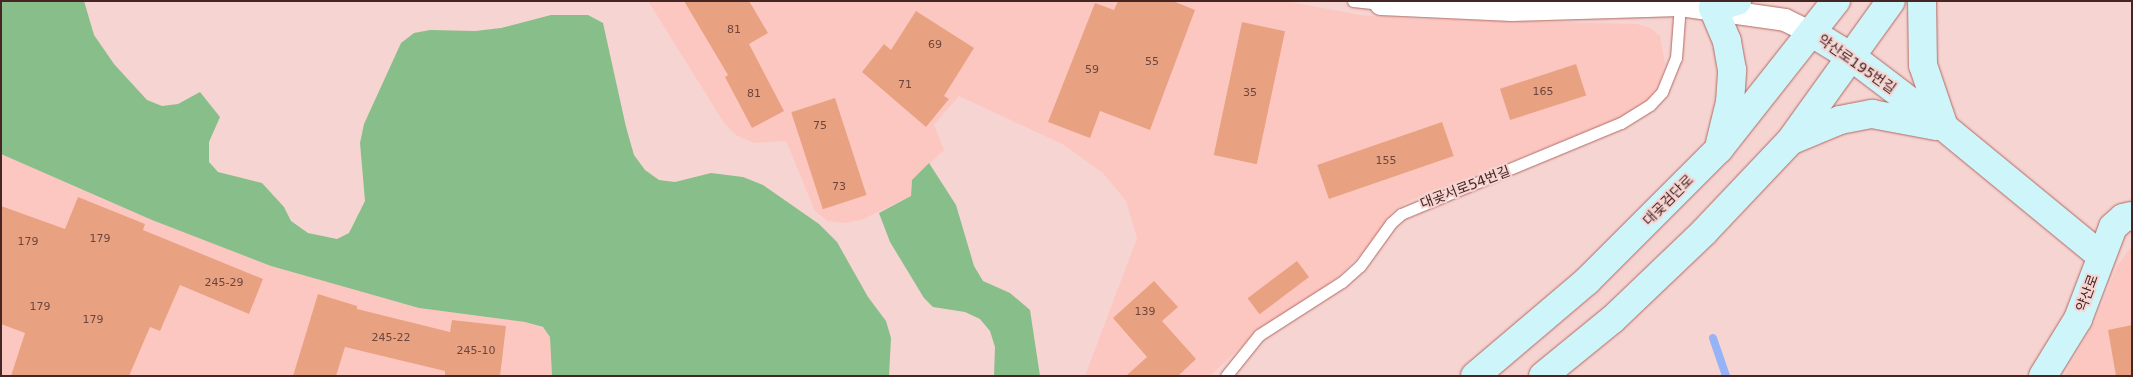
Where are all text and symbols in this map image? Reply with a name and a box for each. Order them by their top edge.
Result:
house number: 81 [727,23,741,37]
street label: 약산로195번길 [1815,31,1899,97]
house number: 69 [928,38,942,52]
house number: 55 [1145,55,1159,69]
house number: 59 [1085,63,1099,77]
house number: 71 [898,78,912,92]
house number: 165 [1533,85,1553,99]
house number: 35 [1243,86,1257,100]
house number: 81 [747,87,761,101]
house number: 75 [813,119,827,133]
house number: 155 [1376,154,1396,168]
street label: 대곶서로54번길 [1418,162,1512,212]
street label: 대곶검단로 [1639,171,1697,229]
house number: 73 [832,180,846,194]
house number: 179 [90,232,110,246]
house number: 179 [18,235,38,249]
street label: 약산로 [2072,272,2102,314]
house number: 245-29 [205,276,243,290]
house number: 179 [30,300,50,314]
house number: 139 [1135,305,1155,319]
house number: 179 [83,313,103,327]
house number: 245-22 [372,331,410,345]
house number: 245-10 [457,344,495,358]

